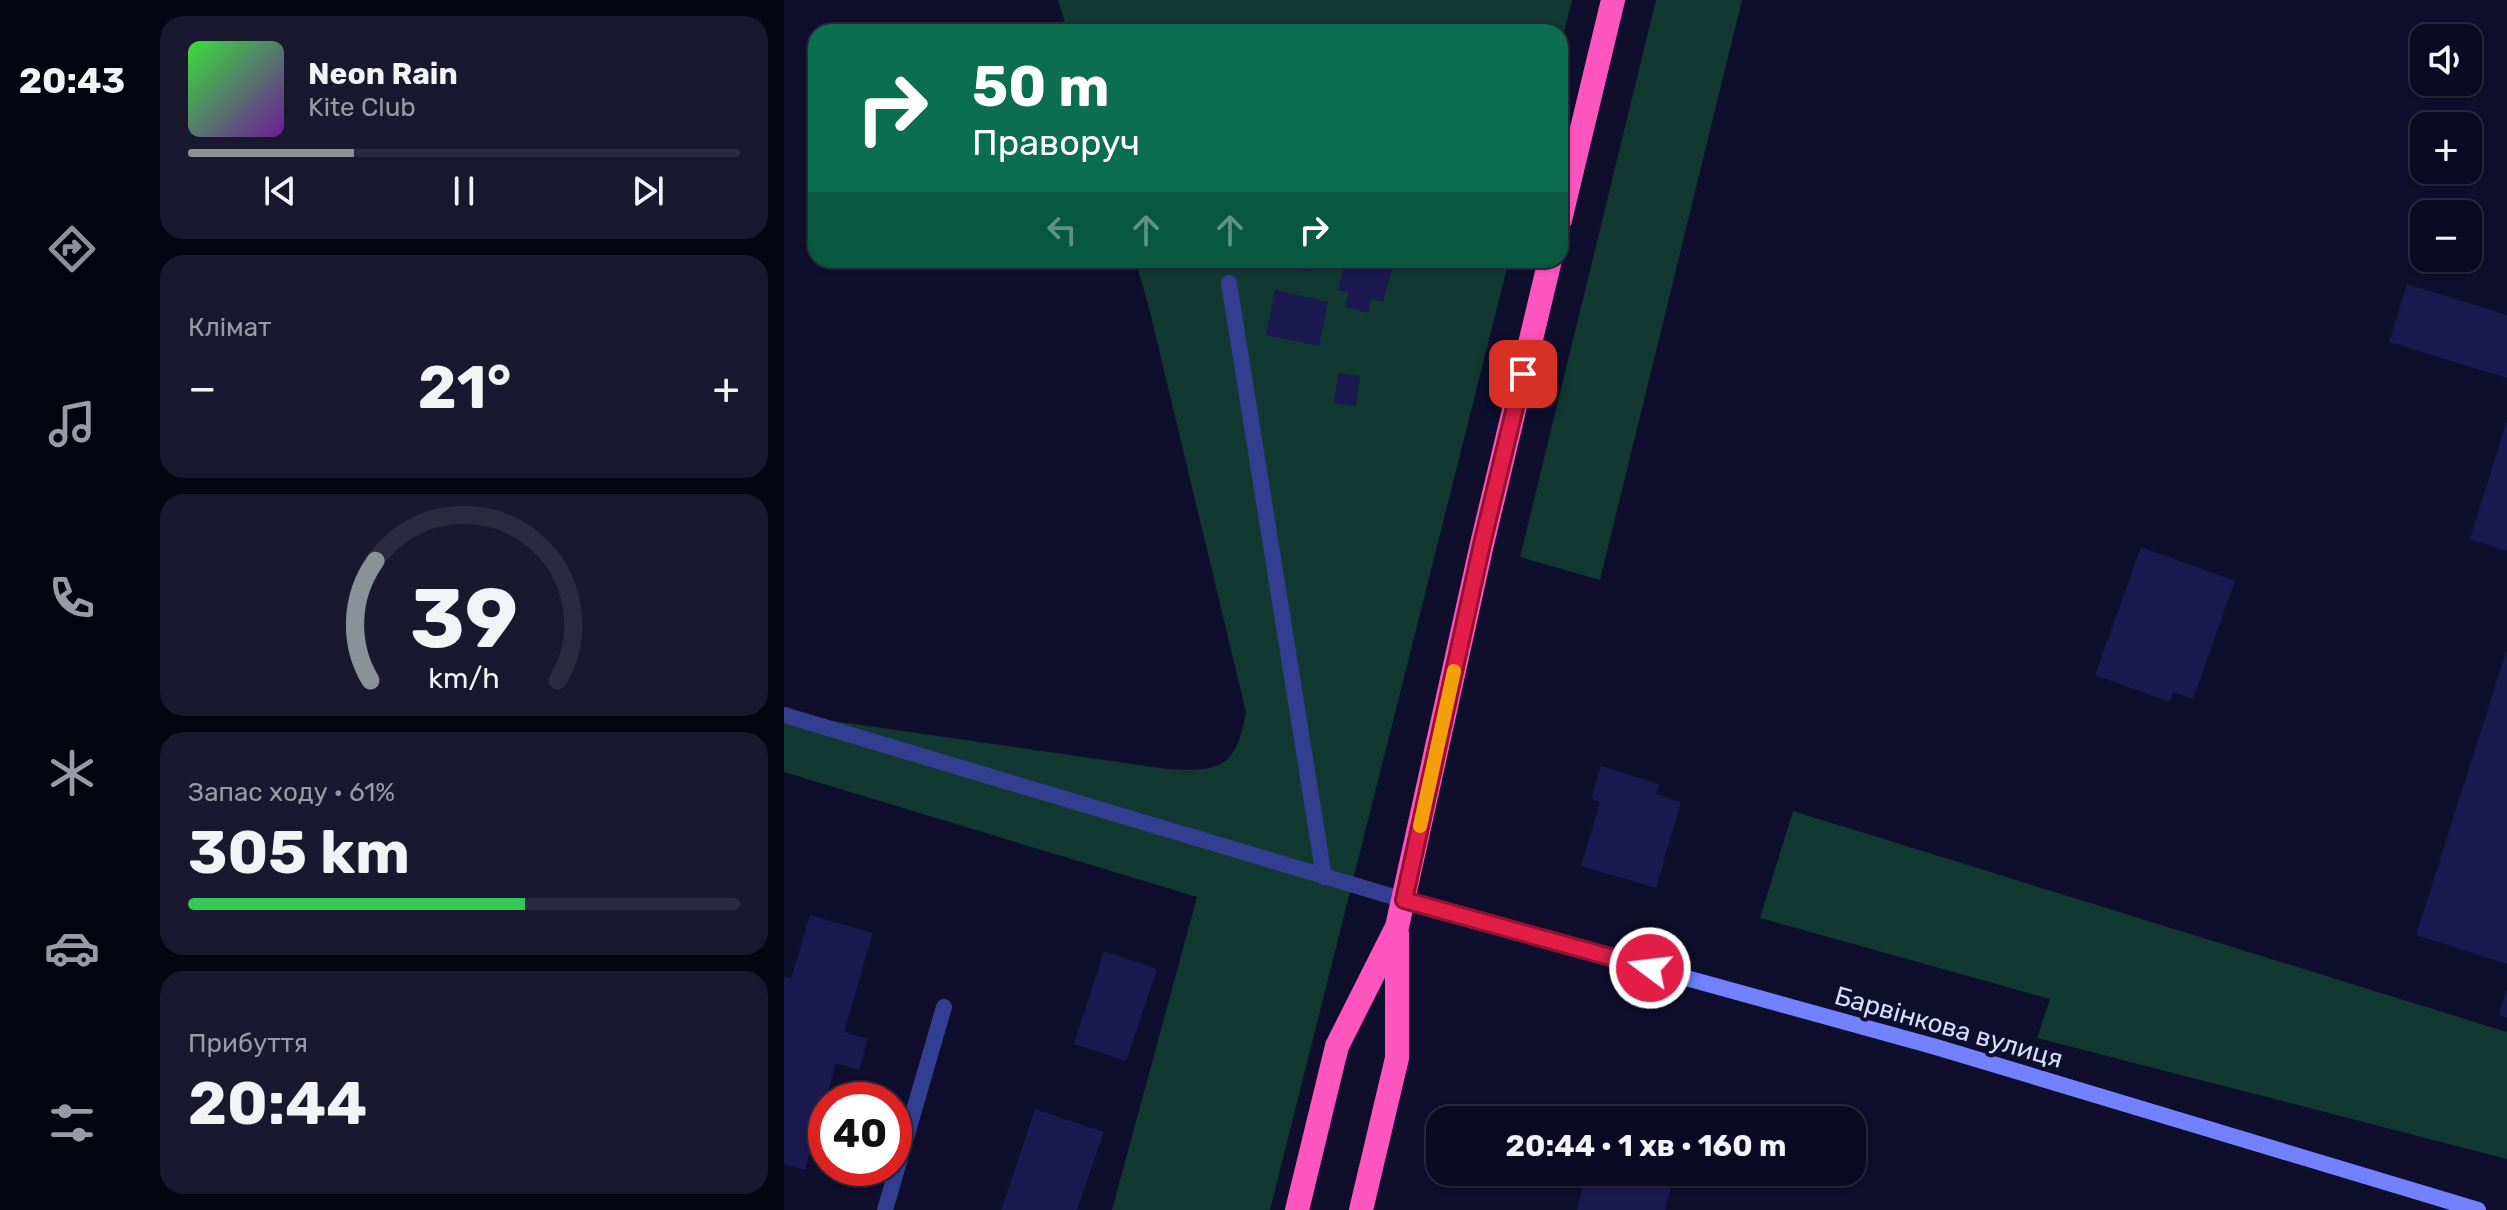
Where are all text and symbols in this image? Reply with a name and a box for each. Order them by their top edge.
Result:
map controls [2410,24,2482,272]
button: sound [2410,24,2482,96]
text: 50 m [972,54,1109,120]
text: Neon Rain [308,56,458,92]
icon: right [840,56,944,160]
text: 20:43 [19,59,125,102]
text: Kite Club [308,92,416,123]
button: + [2410,112,2482,184]
text: Праворуч [972,121,1140,164]
icon: previous [258,169,302,213]
icon: pause [442,169,486,213]
icon: next [626,169,670,213]
button: − [2410,200,2482,272]
icon: left [1040,208,1084,252]
icon: ahead [1124,208,1168,252]
icon: ahead [1208,208,1252,252]
icon: right [1292,208,1336,252]
icon: directions [44,221,100,277]
text: Клімат [188,312,271,343]
pin [1489,340,1557,408]
text: 21° [418,352,511,423]
icon: arrive [1501,352,1545,396]
text: − [188,362,217,414]
text: + [713,362,740,414]
icon: music [44,396,100,452]
text: 39 [410,569,518,668]
icon: phone [44,570,100,626]
text: km/h [428,661,500,695]
icon: climate [44,745,100,801]
text: Запас ходу · 61% [188,777,395,808]
text: 305 km [188,817,410,888]
icon: car [44,920,100,976]
position arrow [1608,926,1692,1010]
street label: Барвінкова вулиця [1831,980,2067,1075]
text: Прибуття [188,1028,308,1059]
text: 20:44 [188,1068,367,1139]
speed limit sign: 40 [808,1082,912,1186]
icon: filters [44,1095,100,1151]
text: 20:44 · 1 хв · 160 m [1506,1128,1786,1164]

